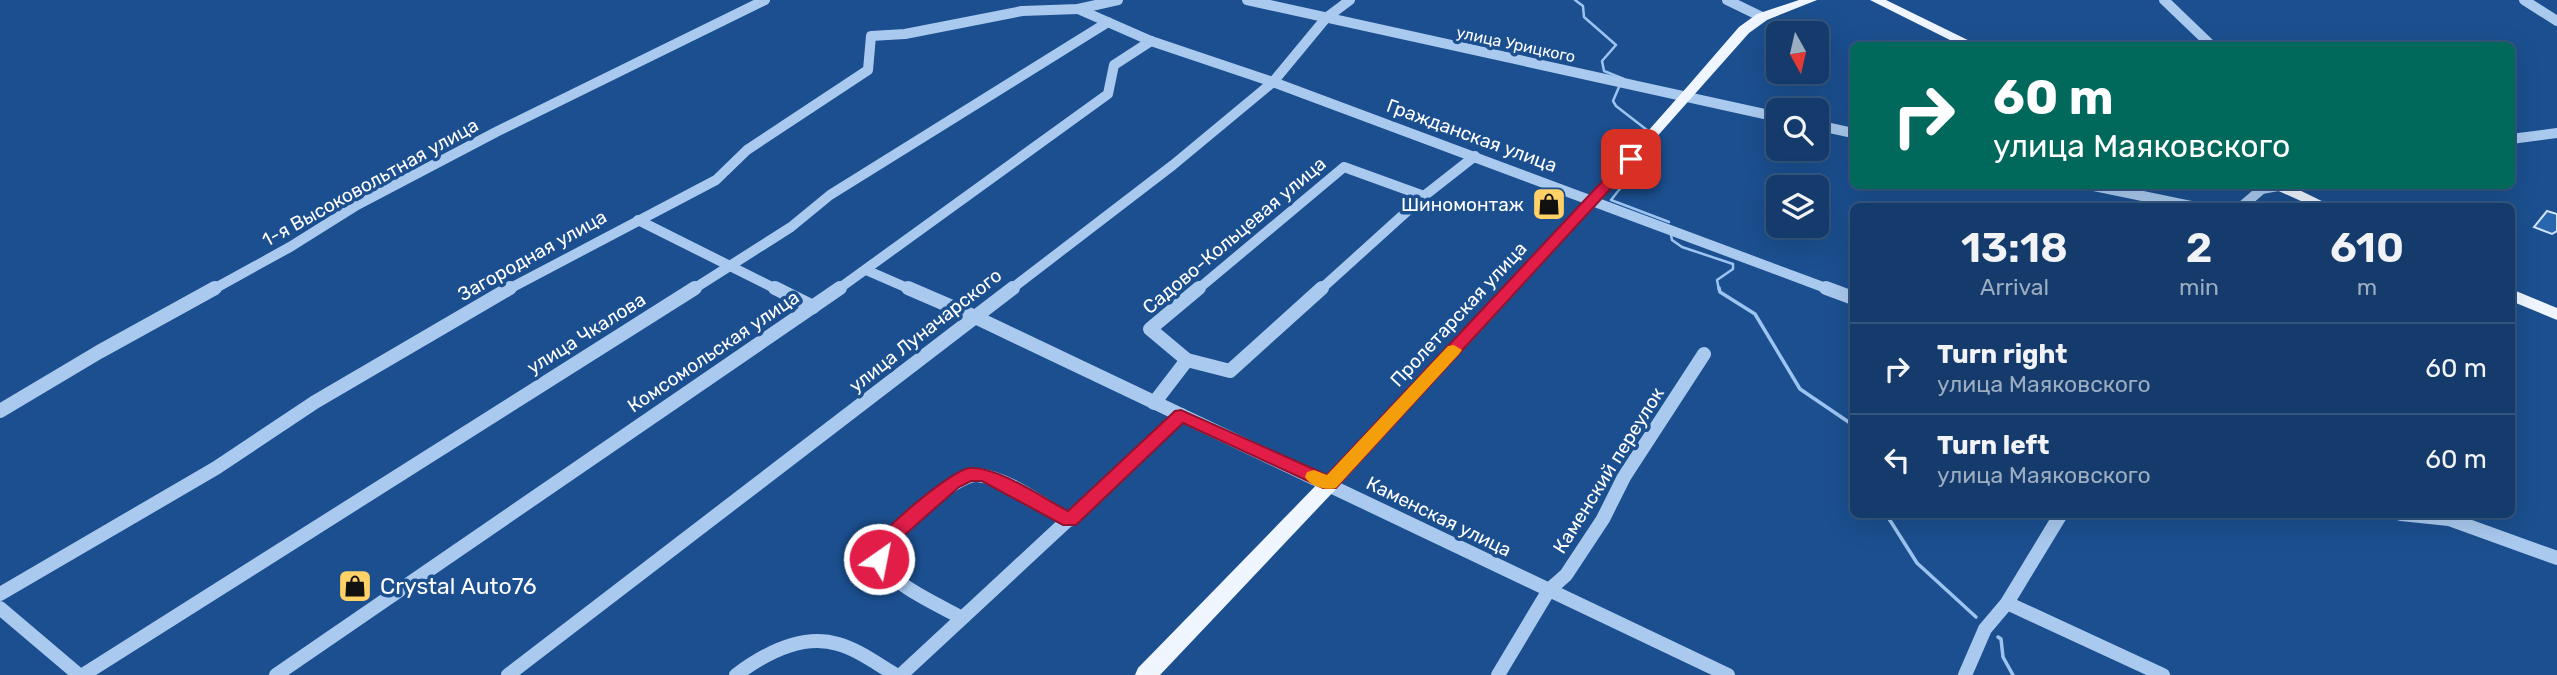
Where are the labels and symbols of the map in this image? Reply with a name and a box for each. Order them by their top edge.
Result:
north arrow [1766,21,1829,84]
street label: улица Урицкого [1455,23,1577,66]
street label: Гражданская улица [1384,94,1560,177]
street label: 1-я Высоковольтная улица [258,113,482,252]
pin [1601,129,1661,189]
street label: Садово-Кольцевая улица [1138,152,1331,319]
shop icon: Шиномонтаж [1530,185,1568,223]
place label: Шиномонтаж [1401,193,1524,216]
street label: Загородная улица [454,205,611,306]
street label: Пролетарская улица [1385,237,1531,392]
street label: улица Луначарского [844,264,1006,397]
street label: Комсомольская улица [623,285,803,417]
street label: улица Чкалова [523,288,650,379]
street label: Каменский переулок [1548,383,1669,558]
street label: Каменская улица [1362,471,1515,562]
position arrow [842,522,916,596]
shop icon: Crystal Auto76 [336,567,374,605]
place label: Crystal Auto76 [380,572,537,600]

